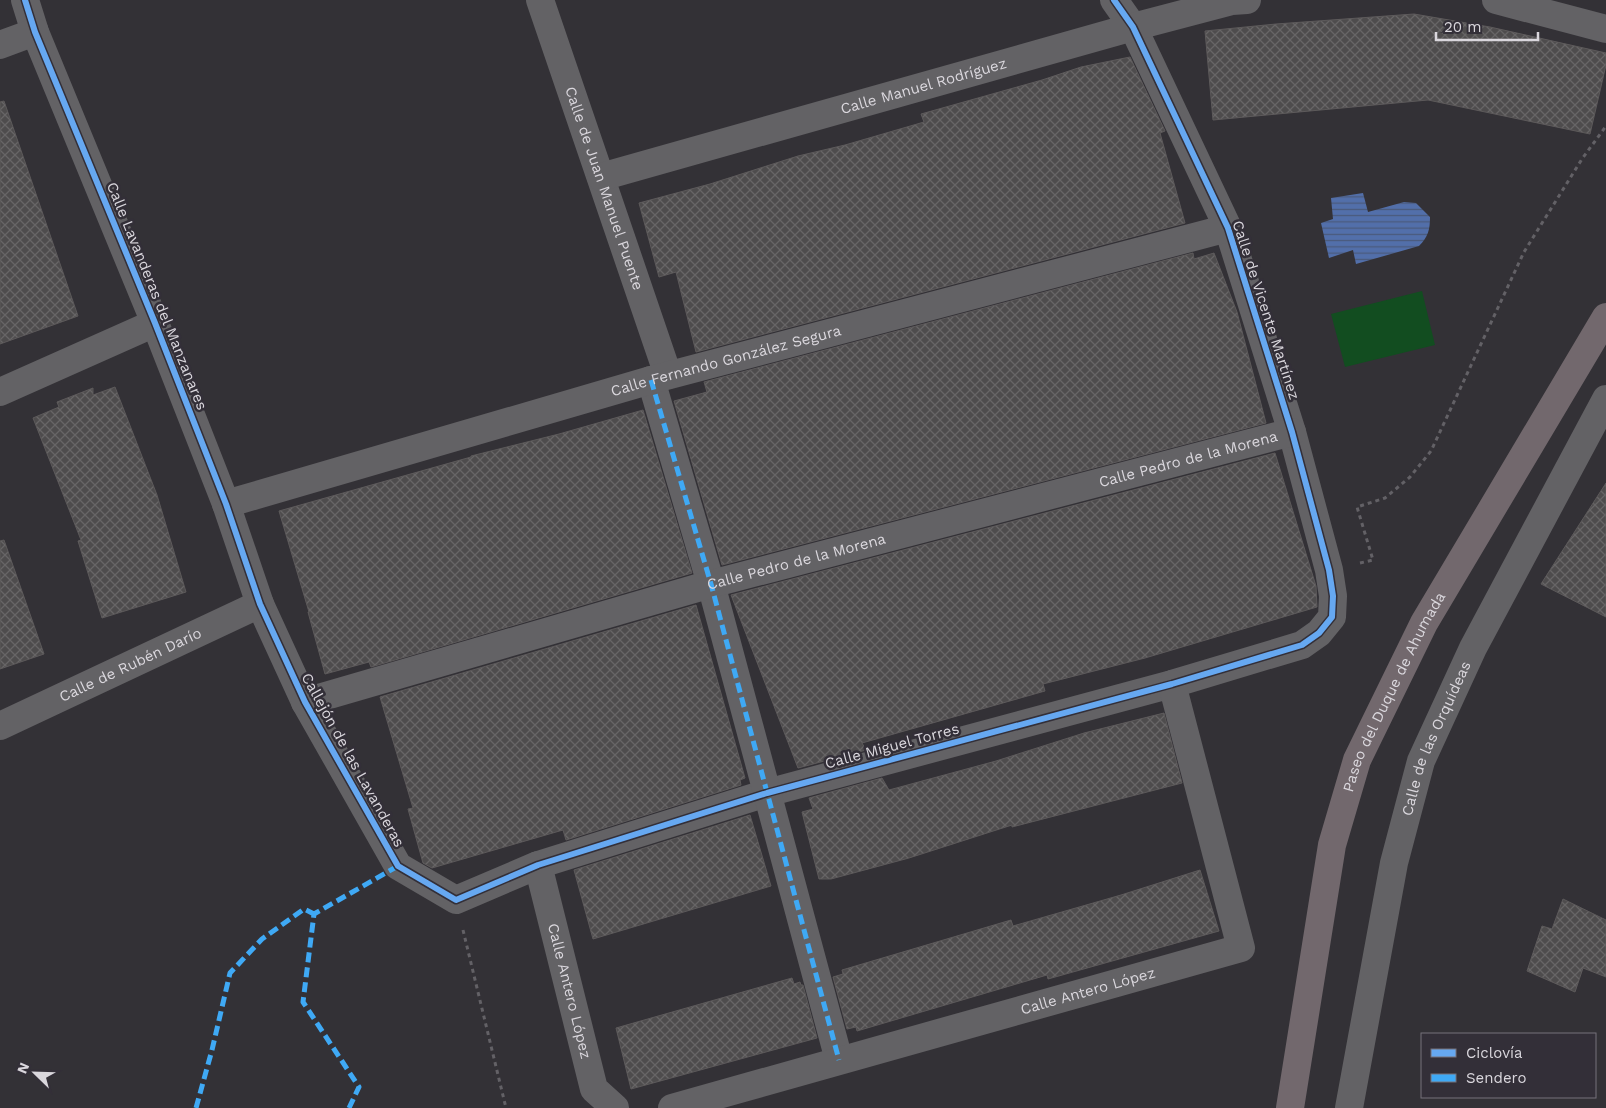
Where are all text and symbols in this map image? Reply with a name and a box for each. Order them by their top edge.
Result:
scale bar [1436,10,1538,42]
text: 20 m [1444,18,1482,36]
street label: Calle Manuel Rodríguez [838,54,1008,118]
street label: Calle de Juan Manuel Puente [561,84,647,293]
street label: Calle Lavanderas del Manzanares [103,179,211,413]
street label: Calle de Vicente Martínez [1228,218,1304,402]
street label: Calle Fernando González Segura [609,321,843,400]
street label: Calle Pedro de la Morena [1097,427,1280,491]
street label: Calle Pedro de la Morena [705,530,888,594]
street label: Paseo del Duque de Ahumada [1339,588,1450,794]
street label: Calle de Rubén Darío [56,624,204,706]
street label: Calle de las Orquídeas [1398,658,1475,818]
street label: Callejón de las Lavanderas [298,670,408,850]
street label: Calle Miguel Torres [823,719,961,773]
street label: Calle Antero López [544,921,595,1061]
street label: Calle Antero López [1018,964,1157,1019]
legend [1421,1033,1596,1098]
text: Ciclovía [1466,1044,1523,1062]
north arrow [10,1048,60,1098]
text: N [14,1060,32,1076]
text: Sendero [1466,1069,1527,1087]

